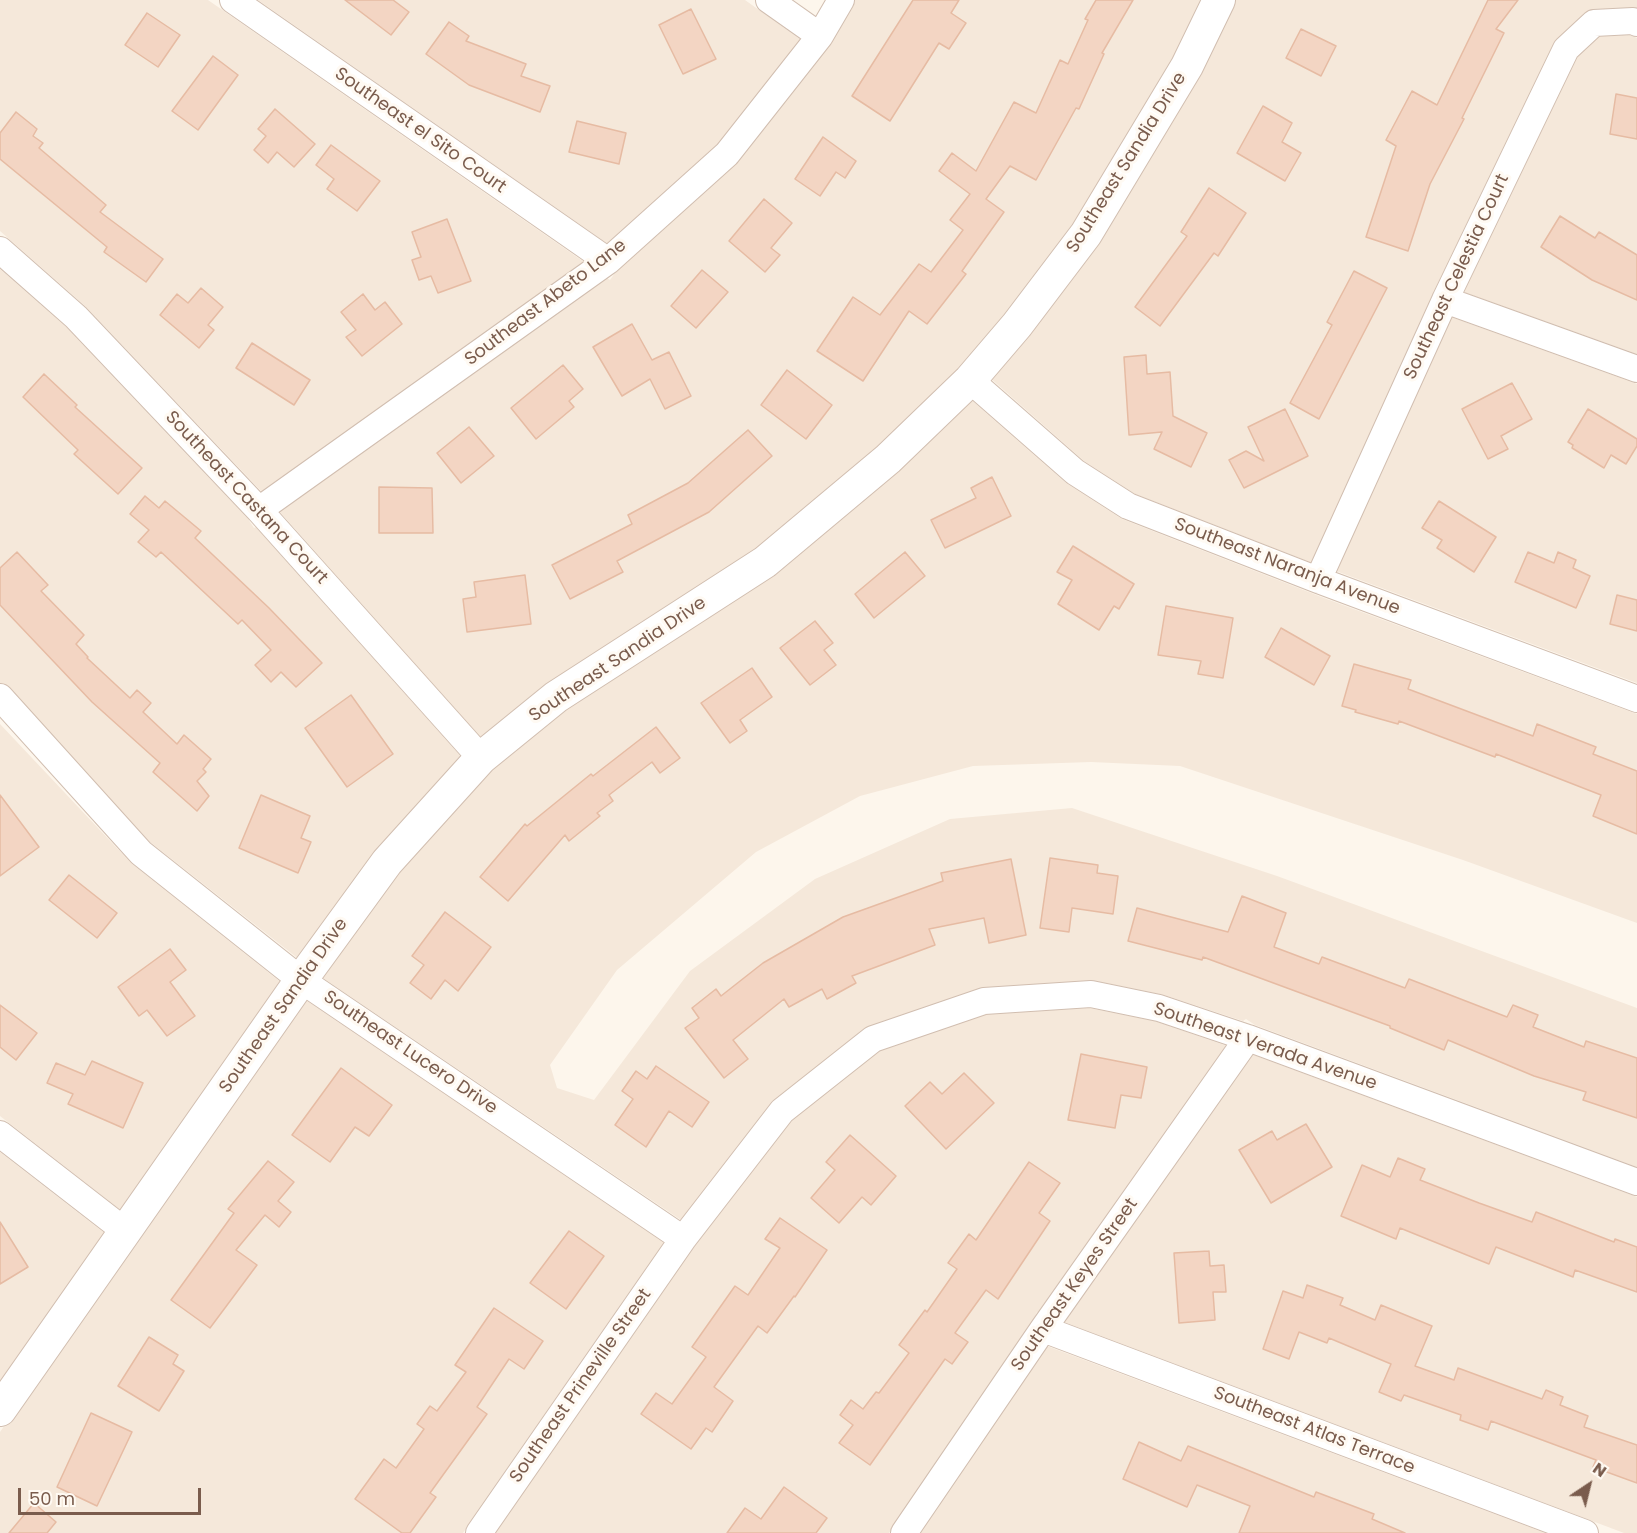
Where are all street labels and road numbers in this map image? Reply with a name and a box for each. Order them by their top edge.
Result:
street label: Southeast el Sito Court [330,64,510,198]
street label: Southeast Sandia Drive [1063,69,1191,257]
street label: Southeast Celestia Court [1400,171,1514,383]
street label: Southeast Abeto Lane [461,235,631,371]
street label: Southeast Castana Court [160,407,332,589]
street label: Southeast Naranja Avenue [1171,514,1403,620]
street label: Southeast Sandia Drive [525,593,711,727]
street label: Southeast Sandia Drive [215,914,353,1098]
street label: Southeast Lucero Drive [319,987,501,1119]
street label: Southeast Verada Avenue [1151,999,1379,1095]
street label: Southeast Keyes Street [1007,1194,1143,1376]
street label: Southeast Prineville Street [506,1285,656,1487]
street label: Southeast Atlas Terrace [1210,1383,1418,1479]

